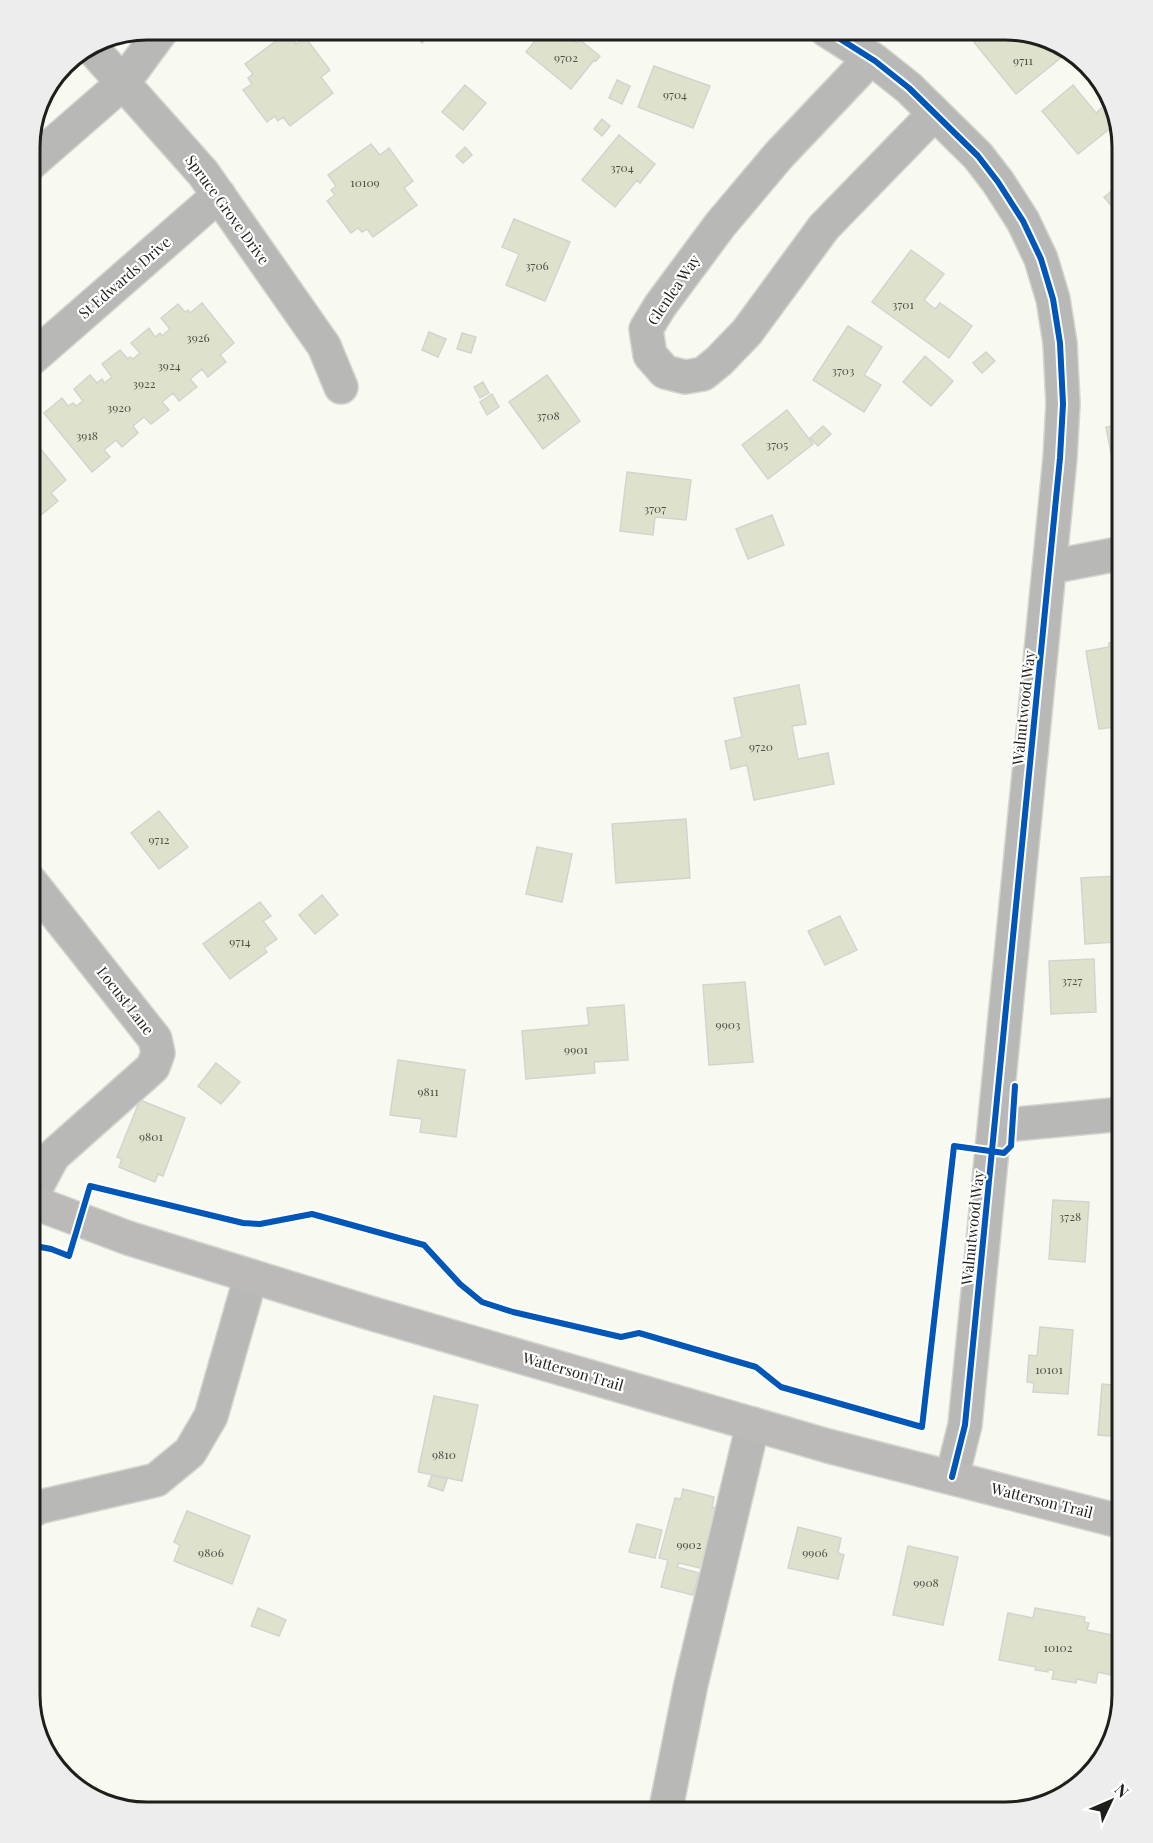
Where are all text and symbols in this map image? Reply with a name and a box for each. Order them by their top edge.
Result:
house number: 9702 [554,49,578,65]
house number: 9711 [1013,52,1033,68]
house number: 9704 [663,86,687,102]
street label: Spruce Grove Drive [181,151,274,268]
house number: 3704 [610,159,634,175]
house number: 10109 [350,174,380,190]
street label: St Edwards Drive [74,232,175,323]
street label: Glenlea Way [642,250,704,329]
house number: 3706 [525,257,549,273]
house number: 3701 [892,296,915,312]
house number: 3926 [186,329,210,345]
house number: 3924 [157,357,181,373]
house number: 3703 [832,362,854,378]
house number: 3922 [132,375,156,391]
house number: 3920 [107,399,131,415]
house number: 3708 [536,407,560,423]
house number: 3918 [76,427,98,443]
house number: 3705 [766,436,788,452]
house number: 3707 [644,500,666,516]
street label: Walnutwood Way [1007,649,1039,767]
house number: 9720 [749,738,773,754]
house number: 9712 [148,831,170,847]
house number: 9714 [229,933,251,949]
street label: Locust Lane [93,962,159,1039]
house number: 3727 [1062,972,1083,988]
house number: 9903 [716,1016,740,1032]
house number: 9901 [564,1041,588,1057]
house number: 9811 [417,1083,439,1099]
house number: 9801 [139,1128,164,1144]
street label: Walnutwood Way [956,1169,988,1287]
house number: 3728 [1059,1208,1081,1224]
street label: Watterson Trail [520,1347,626,1395]
house number: 10101 [1035,1361,1063,1377]
house number: 9810 [432,1446,456,1462]
street label: Watterson Trail [988,1478,1095,1522]
house number: 9902 [676,1536,702,1552]
house number: 9806 [198,1544,224,1560]
house number: 9906 [802,1544,828,1560]
house number: 9908 [913,1574,939,1590]
house number: 10102 [1043,1639,1073,1655]
north arrow [1081,1771,1141,1831]
text: N [1111,1779,1134,1802]

